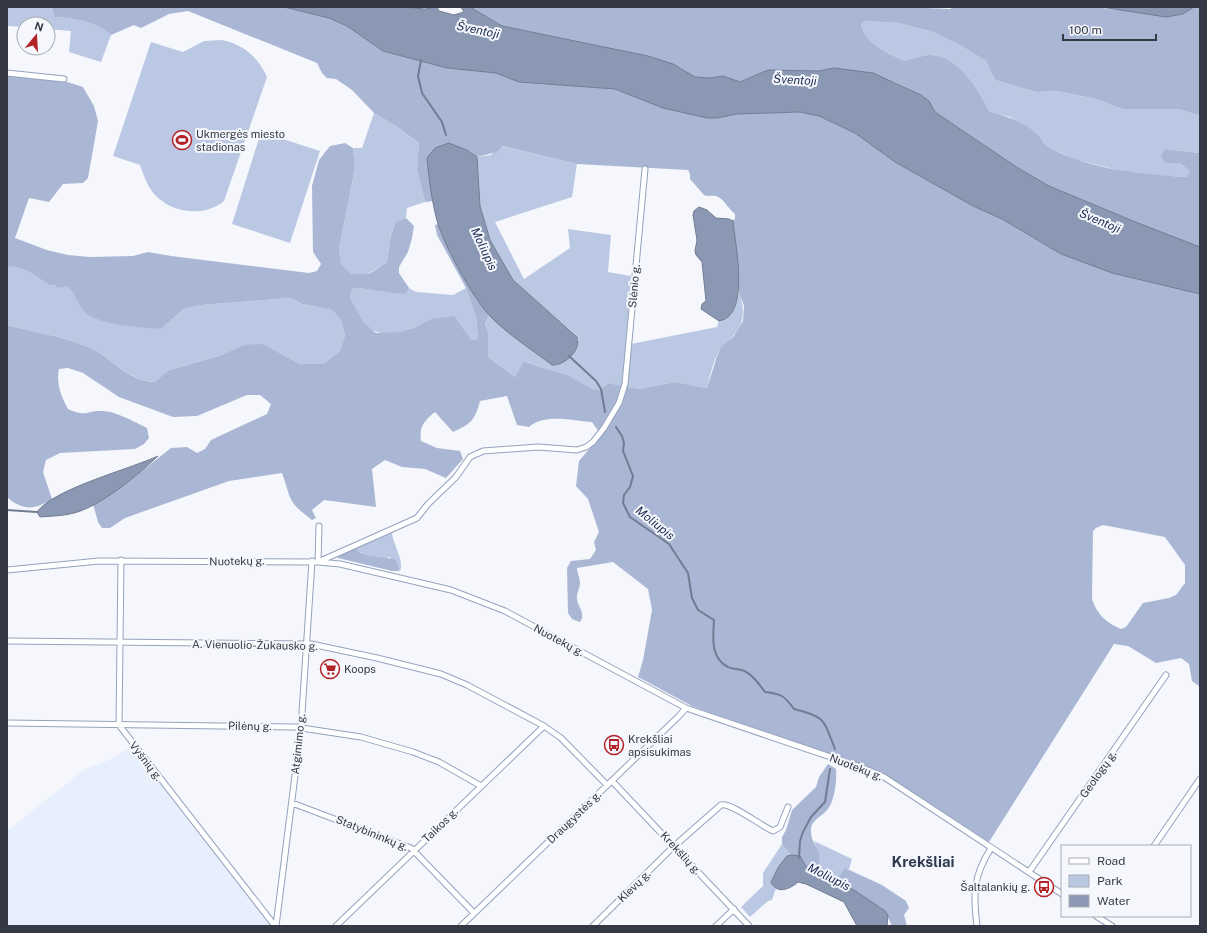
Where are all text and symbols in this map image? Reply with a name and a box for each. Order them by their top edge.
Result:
north arrow [16,16,56,56]
scale bar [1063,16,1156,42]
text: N [33,19,45,34]
water label: Šventoji [455,19,501,41]
text: 100 m [1069,23,1102,37]
water label: Šventoji [773,72,817,88]
place label: Ukmergės miesto stadionas [196,128,285,153]
sports icon: Ukmergės miesto stadionas [171,129,193,151]
water label: Šventoji [1077,206,1123,236]
water label: Moliupis [468,225,500,273]
street label: Slėnio g. [626,264,642,308]
water label: Moliupis [633,503,677,543]
street label: Nuotekų g. [209,555,265,567]
street label: Nuotekų g. [532,622,586,658]
street label: A. Vienuolio-Žukausko g. [192,638,318,652]
supermarket icon: Koops [319,658,341,680]
place label: Koops [344,663,376,675]
street label: Atgimimo g. [289,713,307,775]
street label: Pilėnų g. [228,720,272,732]
place label: Krekšliai apsisukimas [628,733,691,758]
bus stop icon: Krekšliai apsisukimas [603,734,625,756]
street label: Vyšnių g. [127,739,165,783]
street label: Geologų g. [1077,748,1119,800]
street label: Nuotekų g. [828,751,884,783]
street label: Draugystės g. [545,788,603,846]
street label: Taikos g. [420,805,460,845]
street label: Statybininkų g. [334,813,410,853]
street label: Krekšlių g. [658,829,704,877]
legend [1061,845,1191,917]
district label: Krekšliai [891,853,955,870]
text: Road [1097,854,1125,868]
water label: Moliupis [805,860,853,894]
street label: Klevų g. [615,868,653,904]
text: Park [1097,874,1123,888]
bus stop icon: Šaltalankių g. [1033,876,1055,898]
place label: Šaltalankių g. [960,880,1030,893]
text: Water [1097,894,1131,908]

